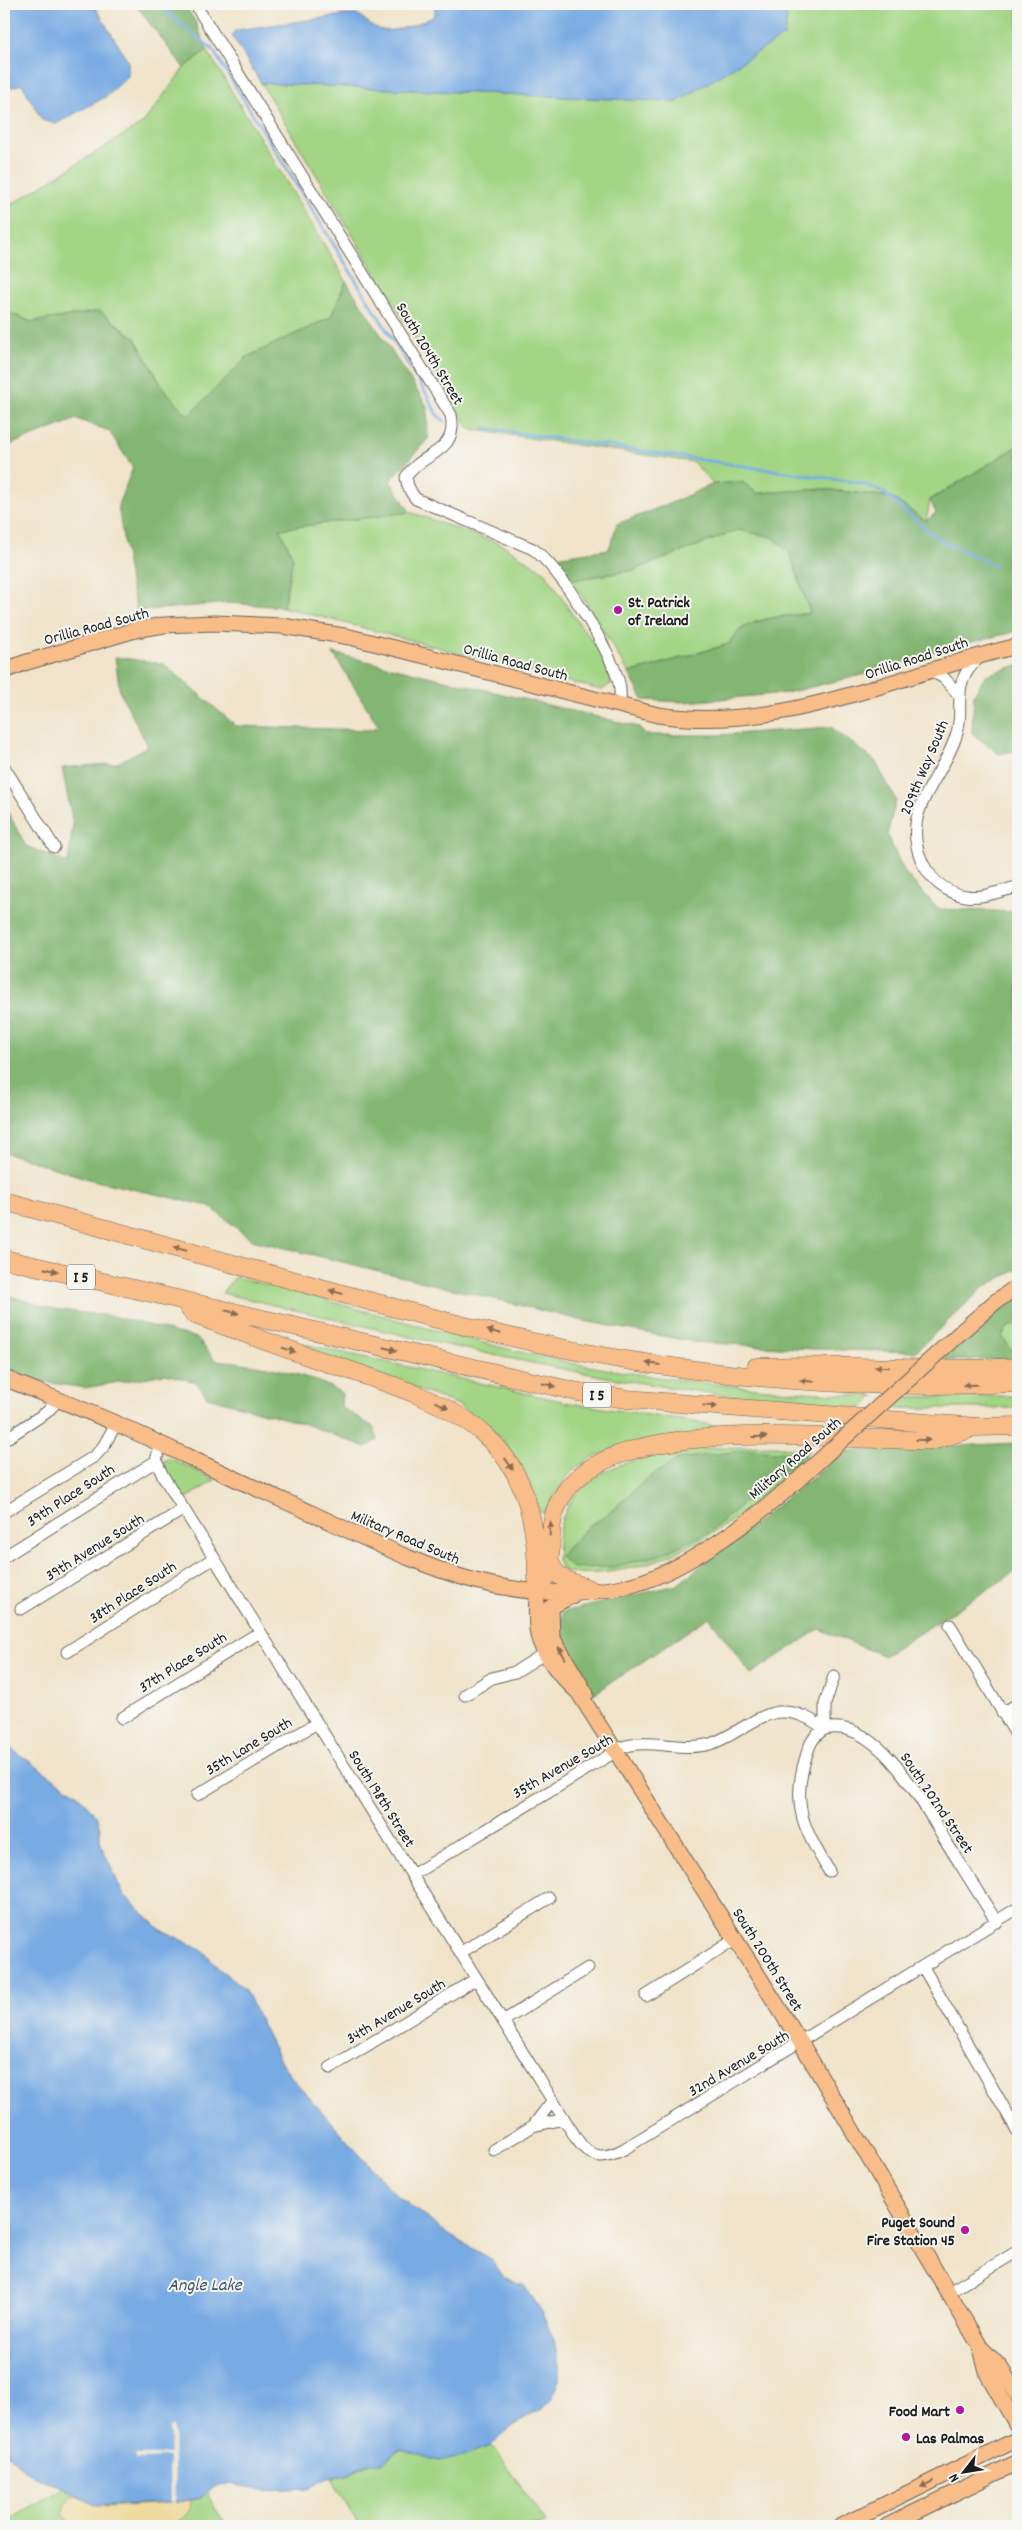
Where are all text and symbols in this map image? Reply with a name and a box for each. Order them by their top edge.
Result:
street label: South 204th Street [389,299,469,410]
place label: St. Patrick of Ireland [628,592,690,633]
street label: Orillia Road South [42,602,152,652]
marker: St. Patrick of Ireland [612,604,624,616]
street label: Orillia Road South [862,632,972,687]
street label: Orillia Road South [460,638,570,688]
street label: 209th Way South [895,717,956,819]
one-way arrow [172,1245,187,1253]
road number: I 5 [67,1264,95,1290]
one-way arrow [44,1266,59,1274]
one-way arrow [329,1287,344,1295]
one-way arrow [225,1308,240,1316]
one-way arrow [486,1328,501,1336]
one-way arrow [383,1345,398,1353]
one-way arrow [282,1346,297,1354]
one-way arrow [645,1360,661,1368]
one-way arrow [874,1363,890,1371]
one-way arrow [799,1377,815,1385]
one-way arrow [541,1381,556,1389]
one-way arrow [961,1381,977,1389]
road number: I 5 [583,1382,611,1408]
one-way arrow [435,1401,449,1409]
one-way arrow [702,1402,718,1410]
street label: Military Road South [744,1412,847,1506]
one-way arrow [752,1433,768,1441]
one-way arrow [915,1436,931,1444]
one-way arrow [504,1457,514,1471]
street label: 39th Place South [23,1459,120,1533]
street label: Military Road South [347,1505,463,1572]
street label: 39th Avenue South [41,1508,149,1588]
one-way arrow [547,1520,555,1536]
street label: 38th Place South [85,1556,182,1630]
street label: 37th Place South [135,1627,232,1699]
one-way arrow [558,1647,567,1660]
street label: 35th Lane South [201,1712,297,1782]
street label: 35th Avenue South [509,1729,618,1805]
street label: South 198th Street [342,1746,420,1853]
street label: South 202nd Street [893,1748,979,1859]
street label: South 200th Street [726,1904,808,2017]
street label: 34th Avenue South [342,1973,450,2051]
street label: 32nd Avenue South [684,2025,794,2103]
place label: Puget Sound Fire Station 45 [867,2212,955,2253]
marker: Puget Sound Fire Station 45 [959,2224,971,2236]
water label: Angle Lake [168,2274,243,2299]
place label: Food Mart [889,2401,950,2424]
marker: Food Mart [954,2404,966,2416]
place label: Las Palmas [916,2428,985,2451]
marker: Las Palmas [900,2431,912,2443]
north arrow [940,2448,990,2498]
text: N [944,2469,965,2486]
one-way arrow [920,2480,934,2488]

